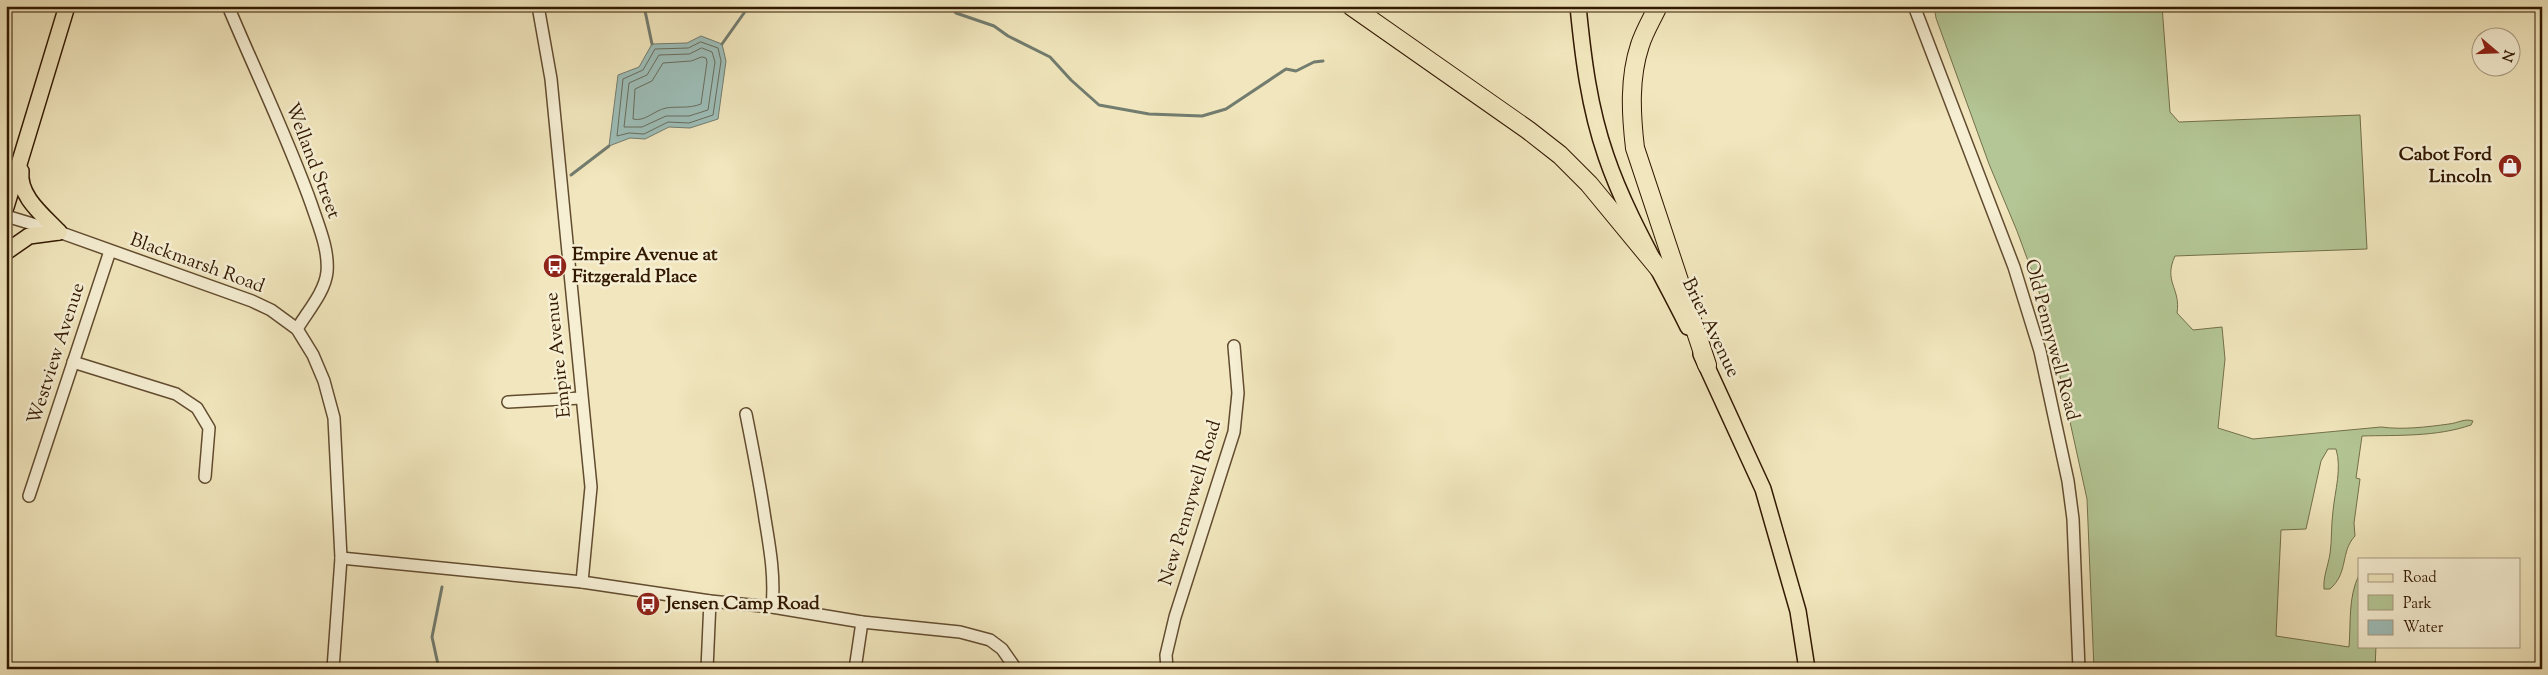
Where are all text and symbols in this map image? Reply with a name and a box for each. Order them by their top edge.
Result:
north arrow [2470,28,2520,78]
text: N [2495,47,2518,64]
street label: Welland Street [277,99,347,223]
place label: Cabot Ford Lincoln [2399,142,2493,191]
shop icon: Cabot Ford Lincoln [2497,153,2523,179]
street label: Blackmarsh Road [126,227,268,301]
place label: Empire Avenue at Fitzgerald Place [572,242,718,291]
bus stop icon: Empire Avenue at Fitzgerald Place [542,253,568,279]
street label: Old Pennywell Road [2016,256,2086,424]
street label: Brier Avenue [1674,274,1746,383]
street label: Westview Avenue [21,280,93,428]
street label: Empire Avenue [539,291,579,419]
street label: New Pennywell Road [1153,417,1229,589]
legend [2358,558,2520,648]
text: Road [2403,568,2437,589]
bus stop icon: Jensen Camp Road [635,591,661,617]
place label: Jensen Camp Road [664,591,820,618]
text: Park [2403,594,2432,615]
text: Water [2403,618,2444,639]

